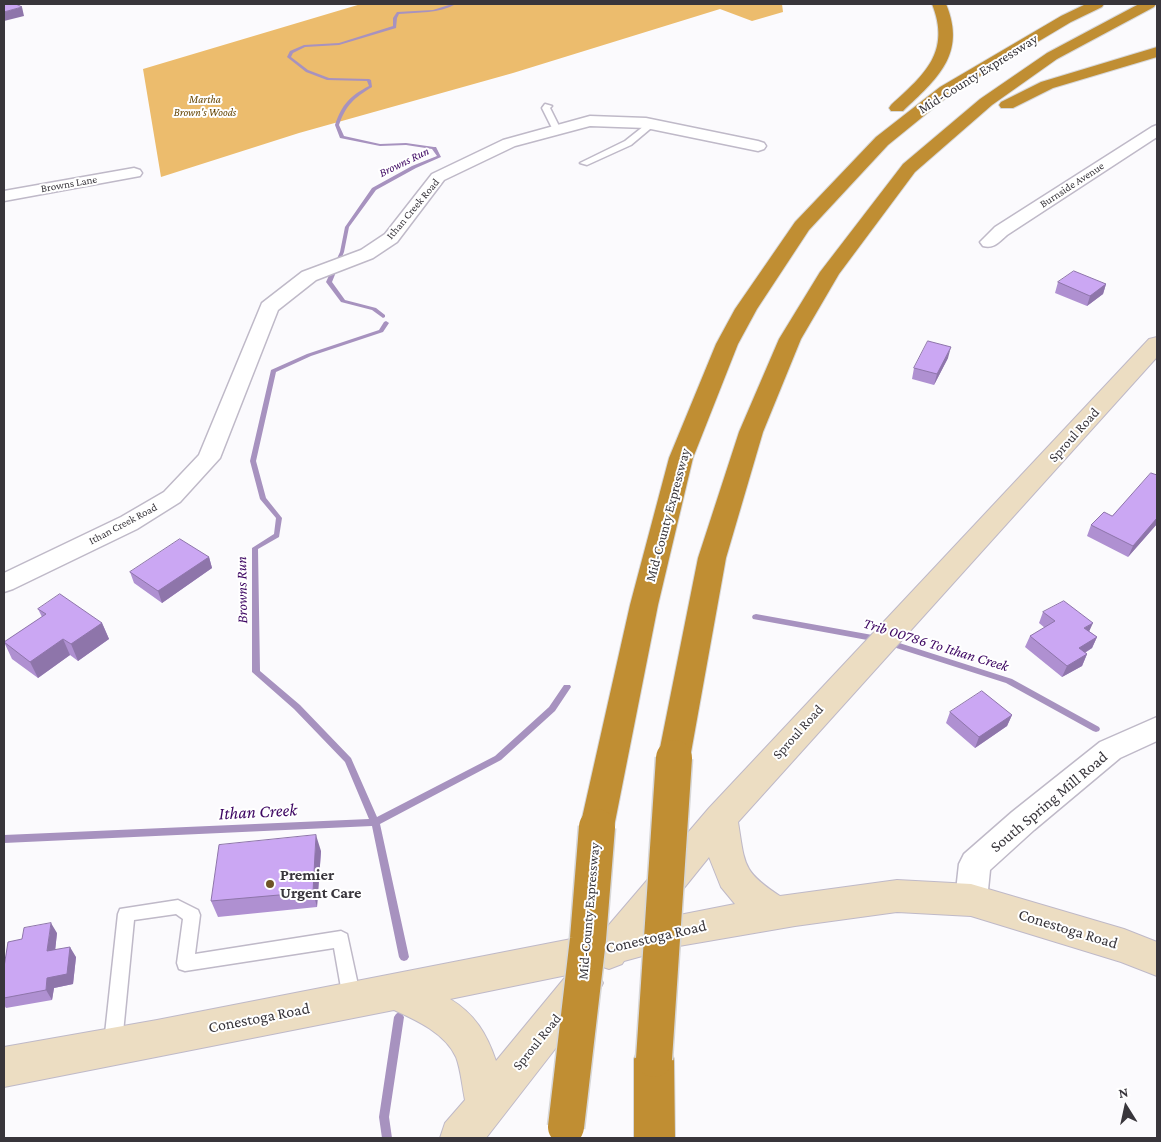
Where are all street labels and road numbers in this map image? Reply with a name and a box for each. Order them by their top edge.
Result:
street label: Mid-County Expressway [915,30,1041,118]
street label: Burnside Avenue [1037,159,1107,211]
street label: Browns Lane [40,173,98,195]
street label: Ithan Creek Road [384,176,442,242]
street label: Sproul Road [1045,404,1103,466]
street label: Mid-County Expressway [642,446,694,584]
street label: Ithan Creek Road [87,500,159,548]
street label: Sproul Road [769,701,827,763]
street label: South Spring Mill Road [986,747,1112,857]
street label: Mid-County Expressway [575,842,603,980]
street label: Conestoga Road [1016,905,1120,953]
street label: Conestoga Road [604,916,708,958]
street label: Conestoga Road [207,999,311,1037]
street label: Sproul Road [509,1010,565,1074]

